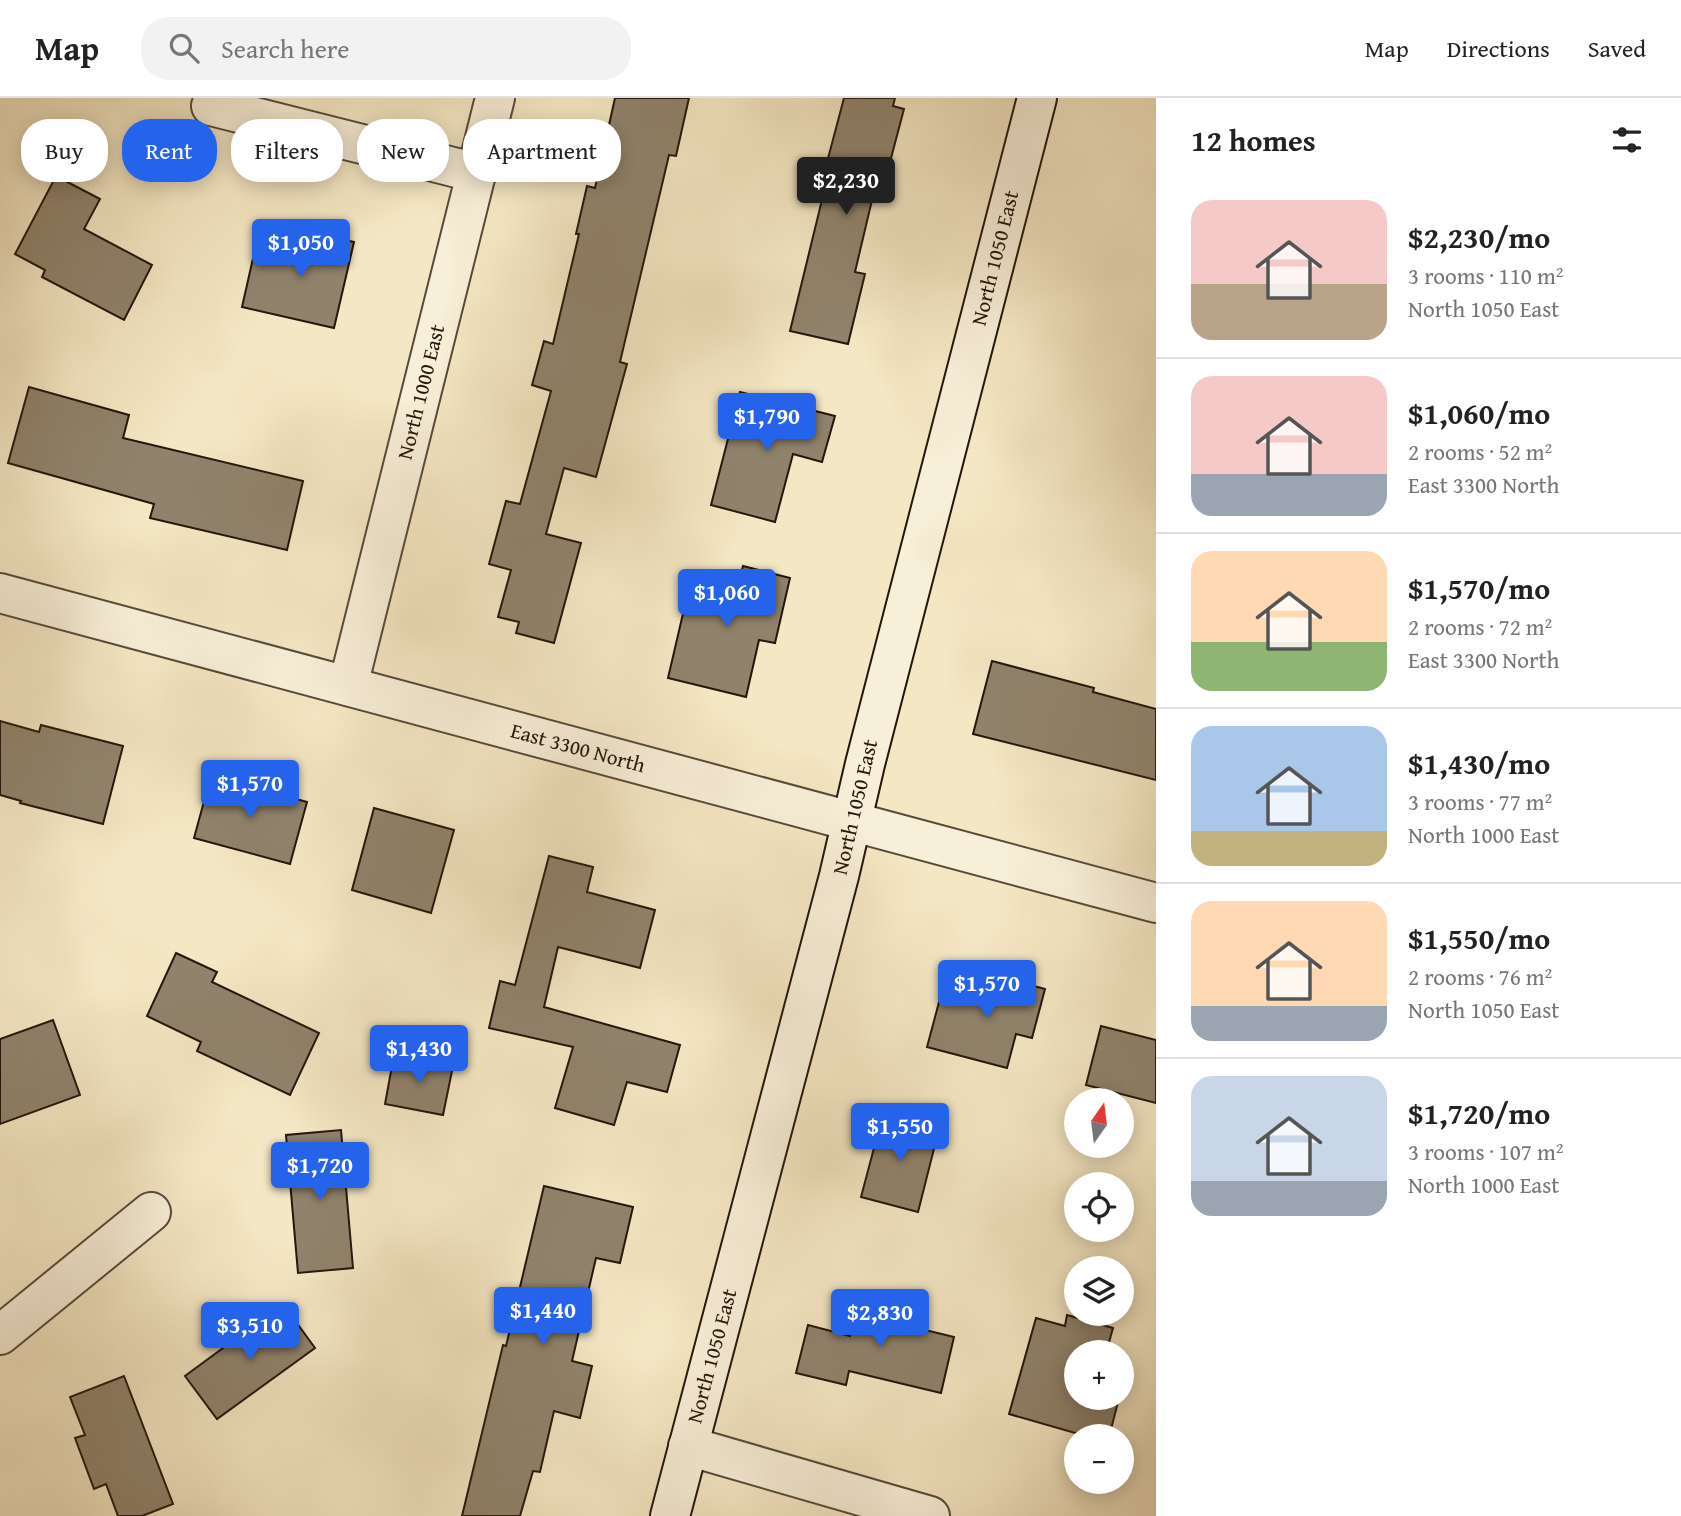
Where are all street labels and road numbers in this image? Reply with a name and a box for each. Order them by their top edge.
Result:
street label: North 1050 East [963,186,1026,329]
street label: North 1000 East [389,320,452,463]
street label: East 3300 North [507,715,649,780]
street label: North 1050 East [824,735,885,878]
street label: North 1050 East [679,1285,745,1427]

